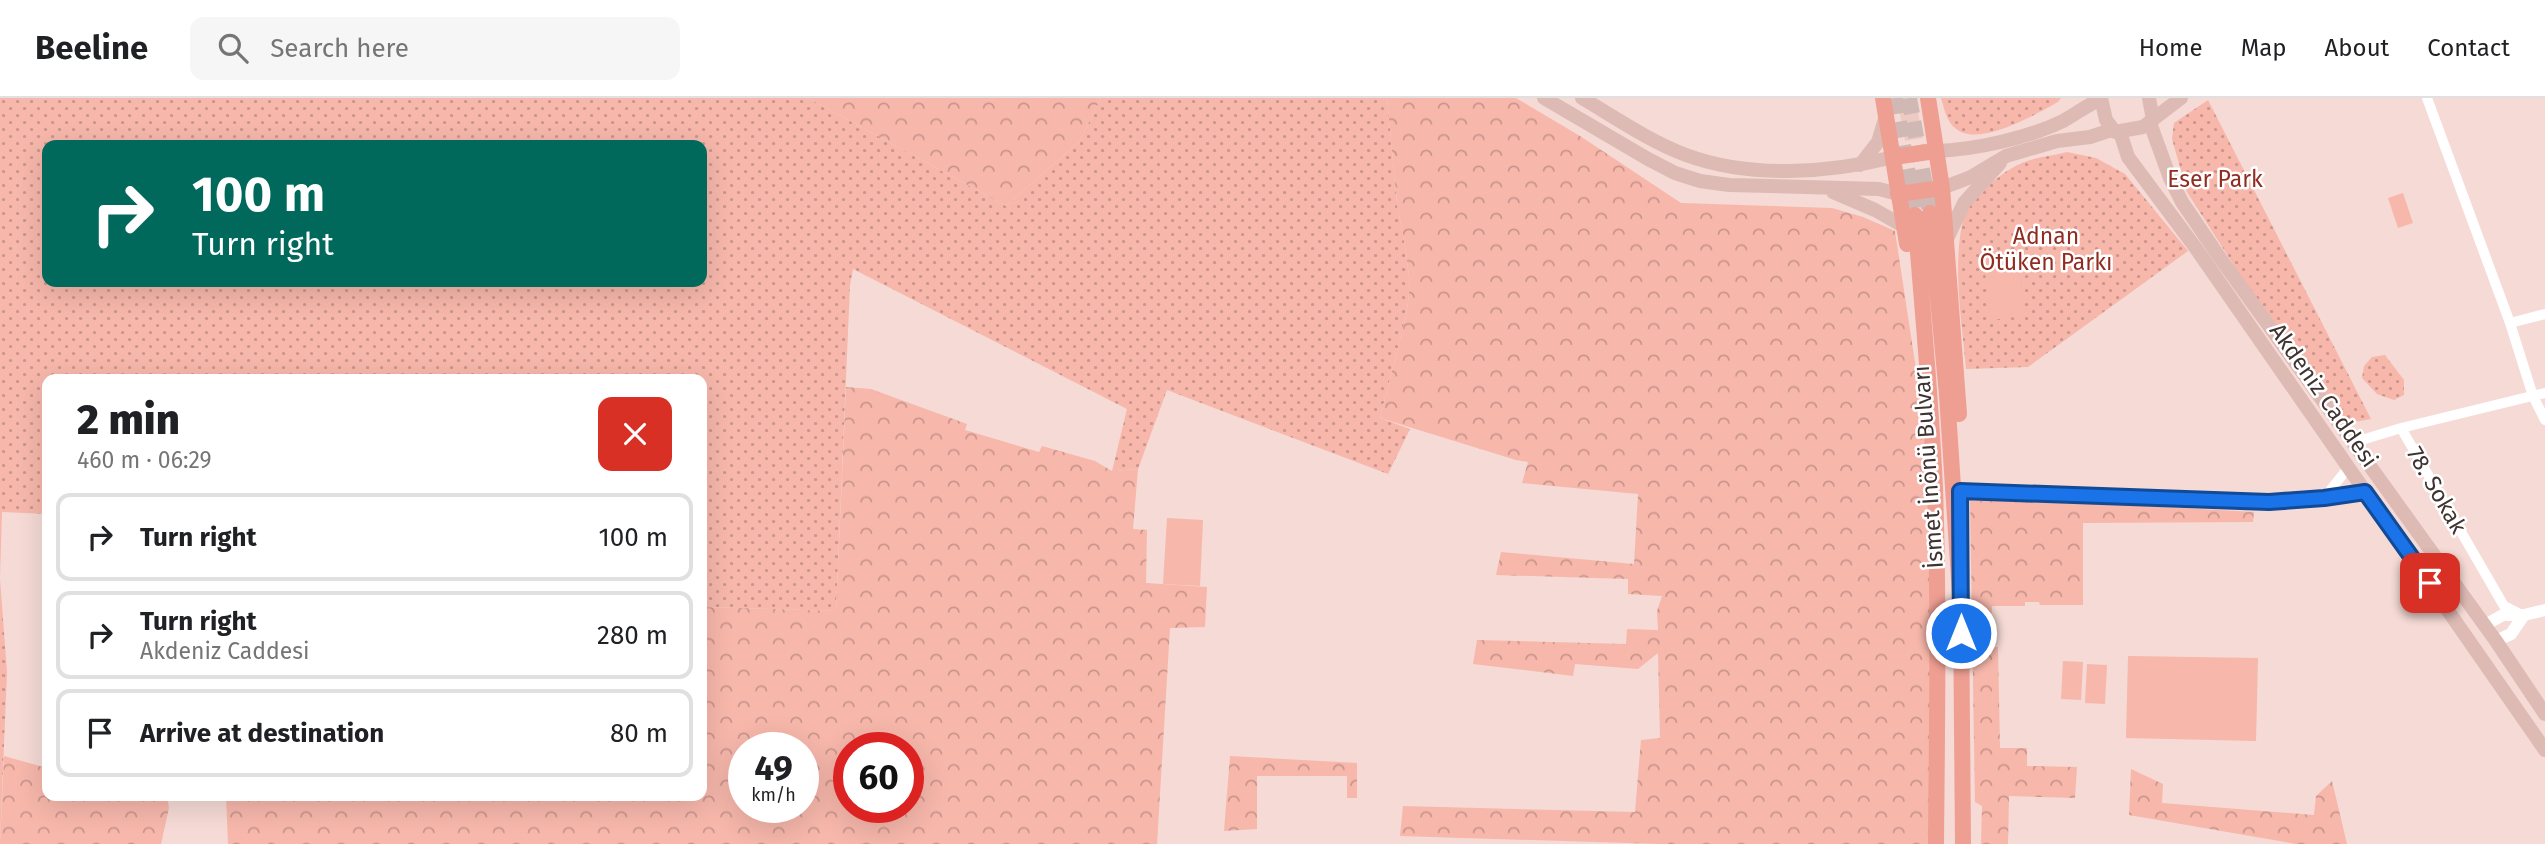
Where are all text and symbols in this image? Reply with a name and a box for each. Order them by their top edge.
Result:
search box [190,17,680,80]
text: Beeline [35,28,148,68]
icon: search [214,29,252,67]
text: Search here [270,33,409,64]
text: Home [2139,34,2203,62]
text: Map [2241,34,2287,62]
text: About [2325,34,2389,62]
text: Contact [2427,34,2510,62]
text: 100 m [192,165,325,224]
park label: Eser Park [2167,165,2263,193]
icon: right [77,168,168,259]
park label: Adnan Ötüken Parkı [1979,222,2113,276]
text: Turn right [192,225,334,263]
street label: Akdeniz Caddesi [2264,318,2384,472]
street label: İsmet İnönü Bulvarı [1907,365,1949,569]
text: 2 min [77,395,180,445]
button: close [598,397,672,471]
street label: 78. Sokak [2401,442,2473,539]
text: 460 m · 06:29 [77,446,212,474]
icon: right [81,518,119,556]
text: Turn right [140,522,257,553]
text: 100 m [599,522,668,553]
pin [2400,553,2460,613]
icon: arrive [2411,564,2449,602]
position arrow [1924,596,1998,670]
text: Turn right [140,606,257,637]
icon: right [81,616,119,654]
text: 280 m [597,620,668,651]
text: Akdeniz Caddesi [140,637,310,665]
icon: arrive [81,714,119,752]
text: Arrive at destination [140,718,384,749]
text: 80 m [610,718,668,749]
speed limit sign: 60 [833,732,924,823]
text: 49 [754,747,793,789]
text: km/h [751,784,796,806]

